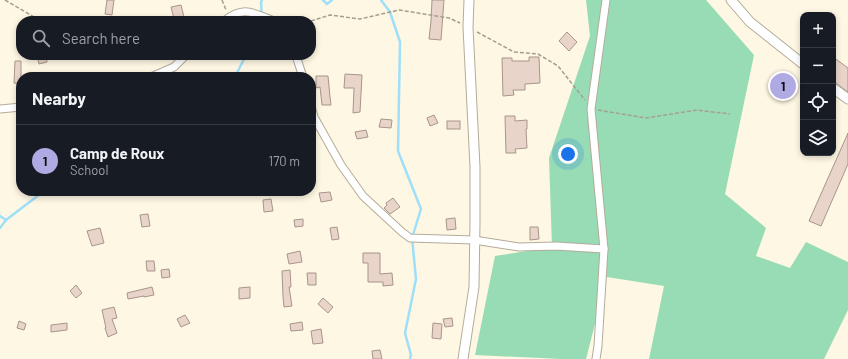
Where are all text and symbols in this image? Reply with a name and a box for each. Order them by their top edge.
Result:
map controls [800,12,836,156]
button: + [800,12,836,48]
search box [16,16,316,60]
icon: search [30,27,52,49]
text: Search here [62,29,140,47]
button: − [800,48,836,84]
pin: 1 [770,71,796,101]
button: locate [800,84,836,120]
text: Nearby [32,88,86,108]
button: layers [800,120,836,156]
text: Camp de Roux [70,144,164,162]
your location [558,144,578,164]
text: 1 [43,153,47,169]
text: 170 m [269,153,300,169]
text: School [70,162,108,178]

